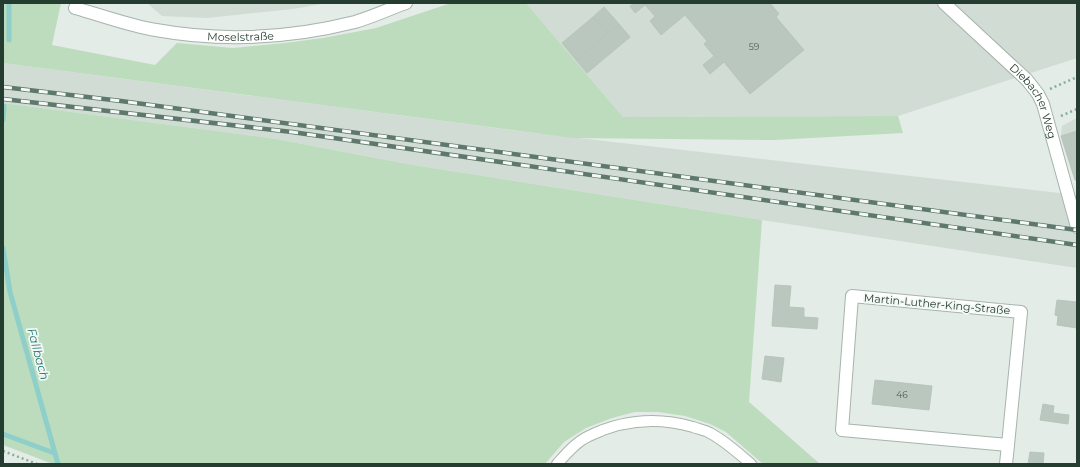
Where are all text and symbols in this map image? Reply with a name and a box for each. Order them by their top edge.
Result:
street label: Moselstraße [207,28,275,44]
house number: 59 [749,41,760,52]
street label: Diebacher Weg [1007,60,1059,140]
street label: Martin-Luther-King-Straße [863,291,1011,317]
water label: Fallbach [24,326,53,381]
house number: 46 [896,389,908,400]

